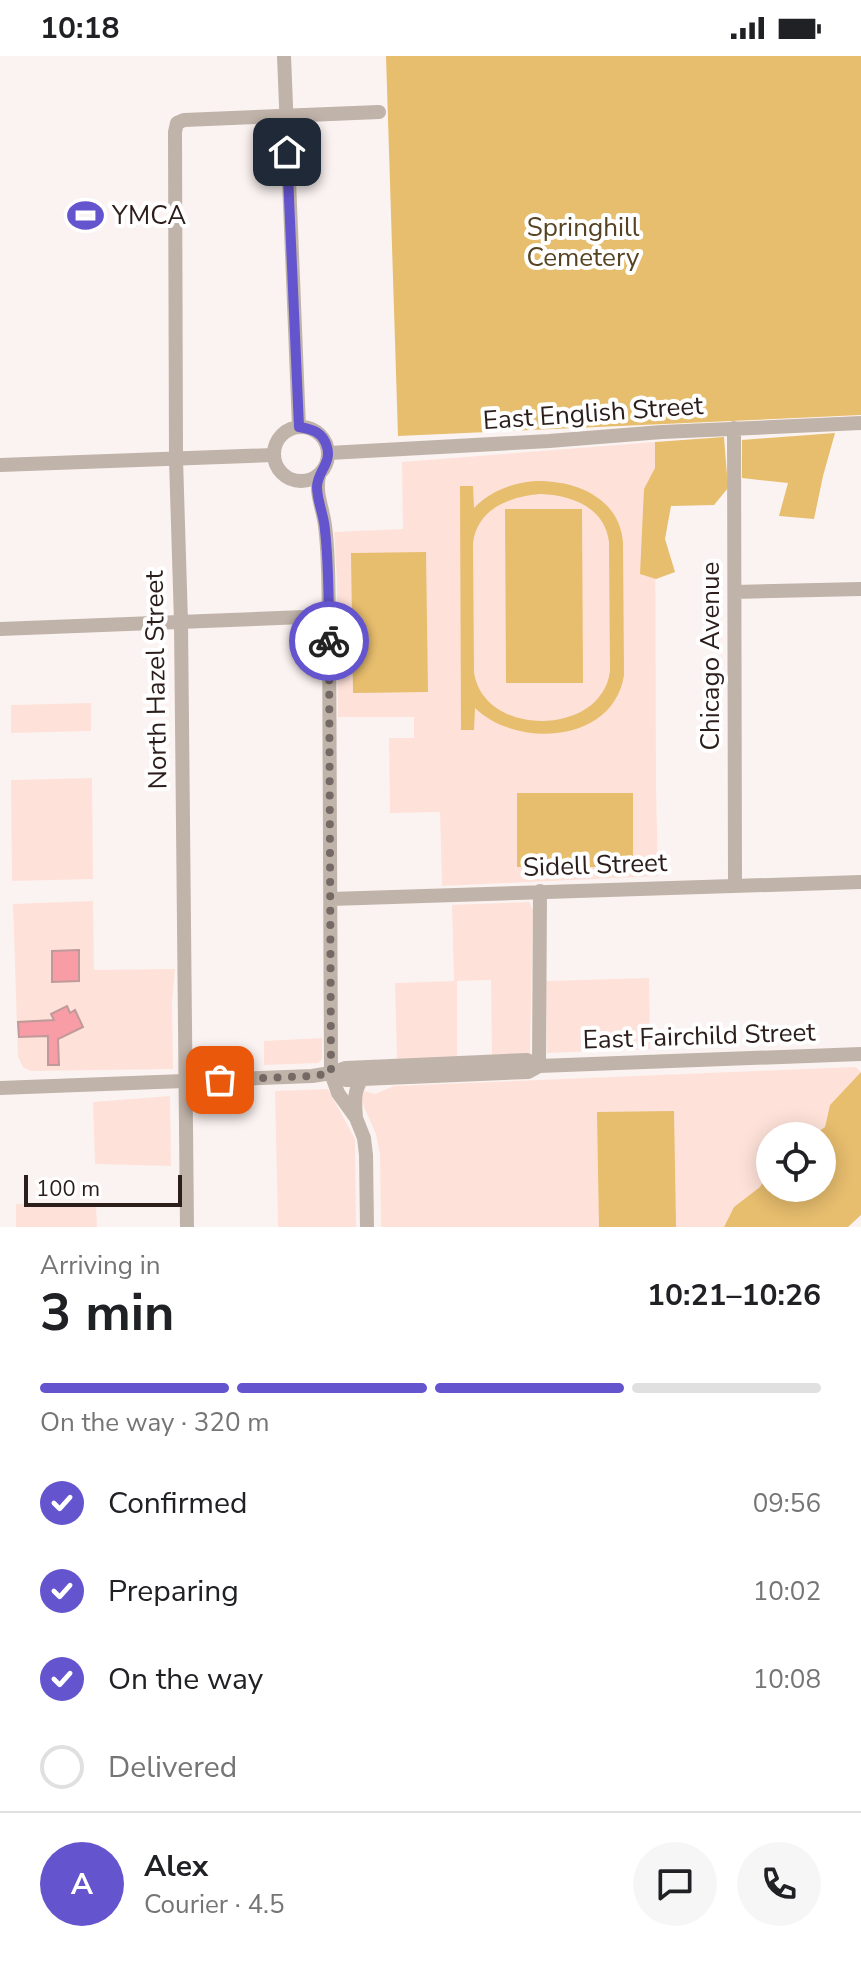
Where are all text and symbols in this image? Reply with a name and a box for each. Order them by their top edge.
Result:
text: 10:18 [40,8,119,49]
pin [253,118,321,186]
icon: home [265,130,309,174]
sports icon: YMCA [67,196,105,234]
place label: YMCA [111,198,186,233]
park label: Springhill Cemetery [527,210,640,275]
street label: East English Street [482,388,705,438]
street label: Chicago Avenue [693,562,728,750]
street label: North Hazel Street [137,569,175,790]
courier [289,601,369,681]
icon: bike [307,619,351,663]
street label: Sidell Street [522,845,668,885]
street label: East Fairchild Street [582,1014,817,1058]
pin [186,1046,254,1114]
icon: bag [198,1058,242,1102]
map controls [756,1122,836,1202]
button: locate [756,1122,836,1202]
scale bar [24,1171,182,1207]
text: 100 m [36,1174,100,1204]
text: Arriving in [40,1248,161,1283]
text: 10:21–10:26 [647,1275,821,1316]
text: 3 min [40,1277,175,1348]
text: On the way · 320 m [40,1405,269,1440]
icon: check [40,1481,84,1525]
text: Confirmed [108,1483,248,1524]
text: 09:56 [753,1486,821,1521]
icon: check [40,1569,84,1613]
text: Preparing [108,1571,239,1612]
text: 10:02 [753,1574,821,1609]
icon: check [40,1657,84,1701]
text: On the way [108,1659,263,1700]
text: 10:08 [753,1662,821,1697]
text: Delivered [108,1747,237,1788]
button: chat [633,1842,717,1926]
button: phone [737,1842,821,1926]
text: Alex [144,1846,208,1887]
text: A [71,1864,93,1905]
text: Courier · 4.5 [144,1887,285,1922]

